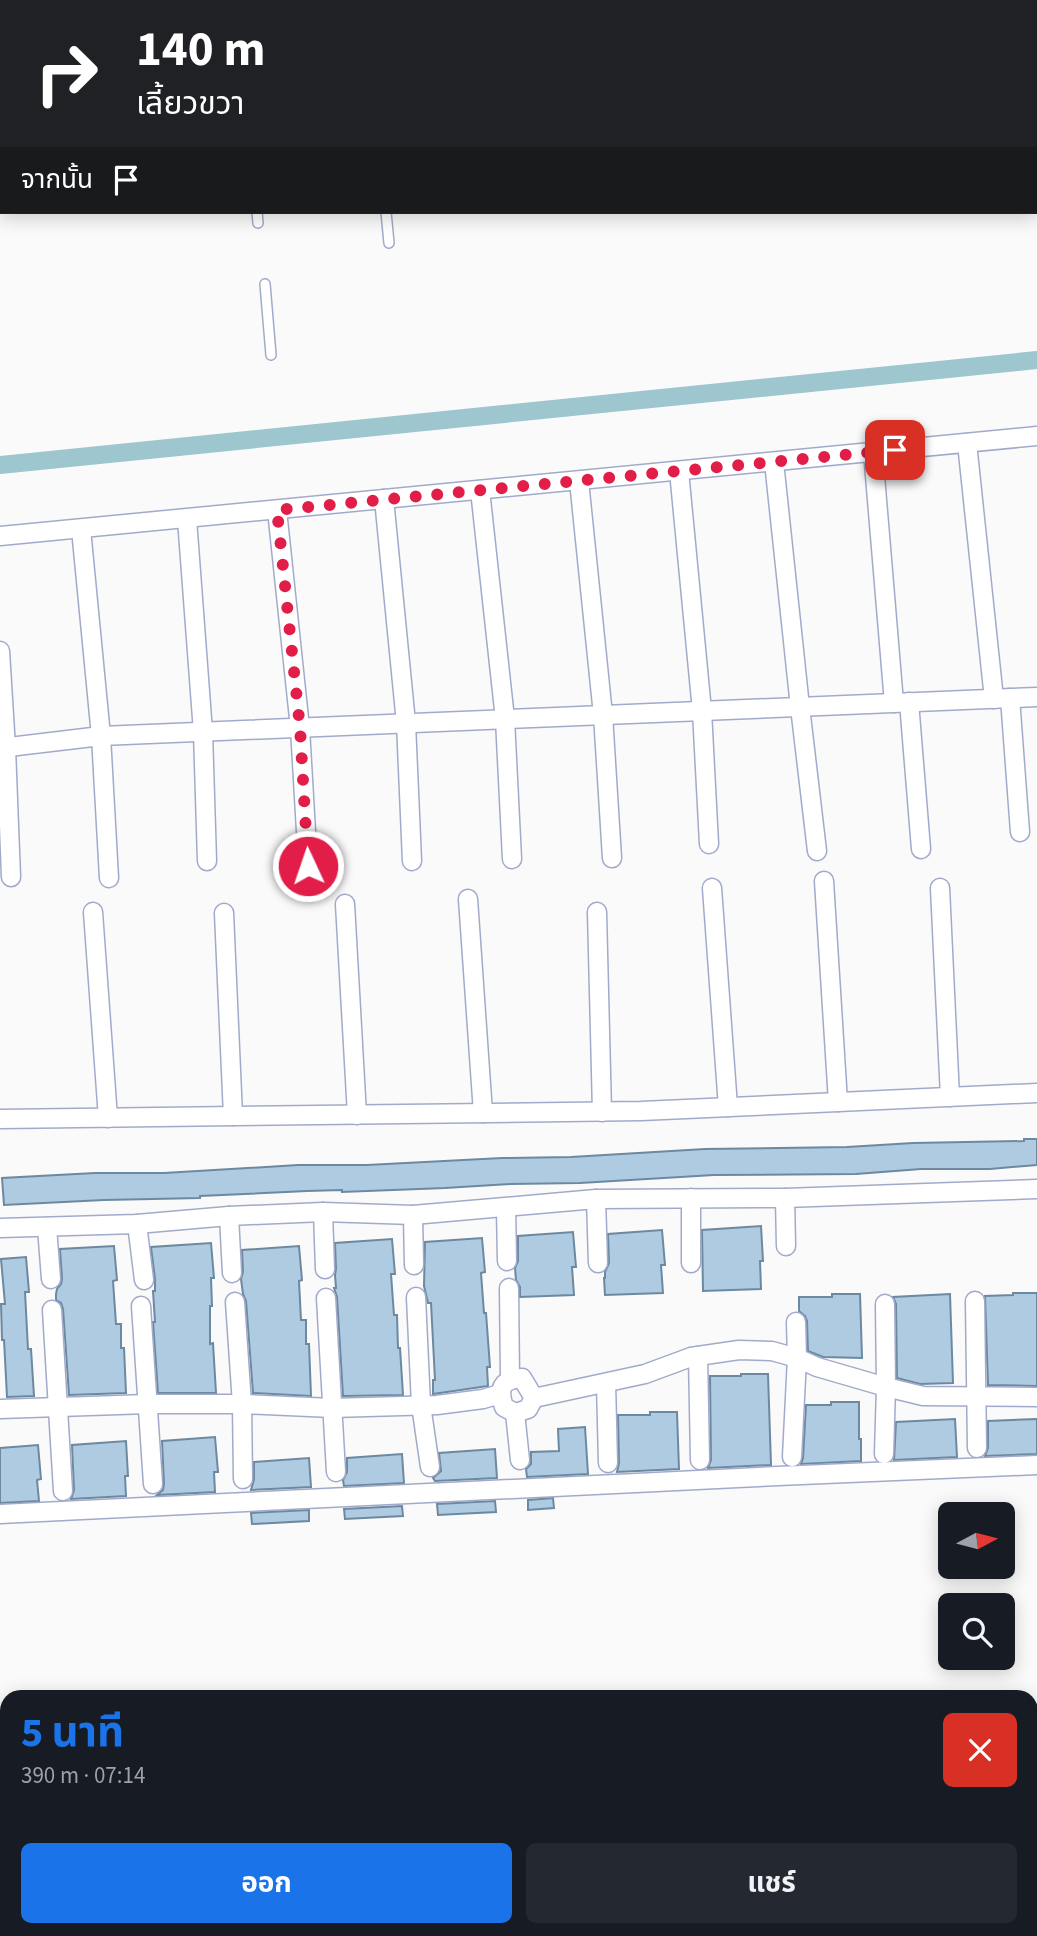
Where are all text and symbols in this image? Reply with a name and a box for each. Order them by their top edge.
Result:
text: 140 m [136,15,265,85]
icon: right [21,28,112,119]
text: เลี้ยวขวา [136,81,244,127]
text: จากนั้น [21,161,93,198]
icon: arrive [107,161,145,199]
pin [865,420,925,480]
icon: arrive [876,431,914,469]
position arrow [271,829,345,903]
north arrow [938,1502,1015,1578]
map controls [938,1502,1015,1670]
button: search [938,1593,1015,1670]
text: 5 นาที [21,1703,124,1763]
button: close [943,1713,1017,1787]
text: 390 m · 07:14 [21,1759,145,1792]
button: ออก [21,1843,512,1923]
button: แชร์ [526,1843,1017,1923]

